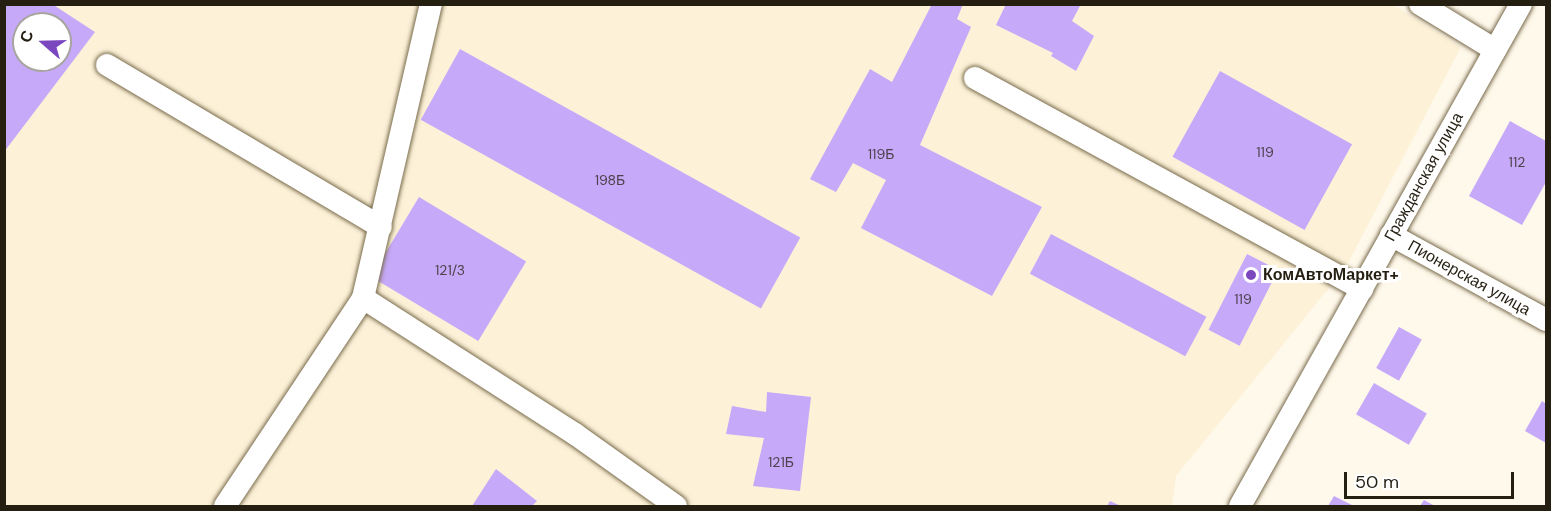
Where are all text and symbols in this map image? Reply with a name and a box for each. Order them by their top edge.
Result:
north arrow [12,12,72,72]
text: С [15,27,38,45]
street label: Гражданская улица [1381,109,1467,245]
house number: 119 [1256,144,1274,160]
house number: 119Б [868,146,894,162]
house number: 112 [1509,154,1525,170]
house number: 198Б [595,172,625,188]
street label: Пионерская улица [1404,236,1534,320]
house number: 121/3 [435,262,465,278]
place label: КомАвтоМаркет+ [1263,265,1399,285]
marker: КомАвтоМаркет+ [1244,268,1258,282]
house number: 119 [1234,291,1252,307]
house number: 121Б [768,454,794,470]
scale bar [1347,460,1516,498]
text: 50 m [1355,470,1399,494]

